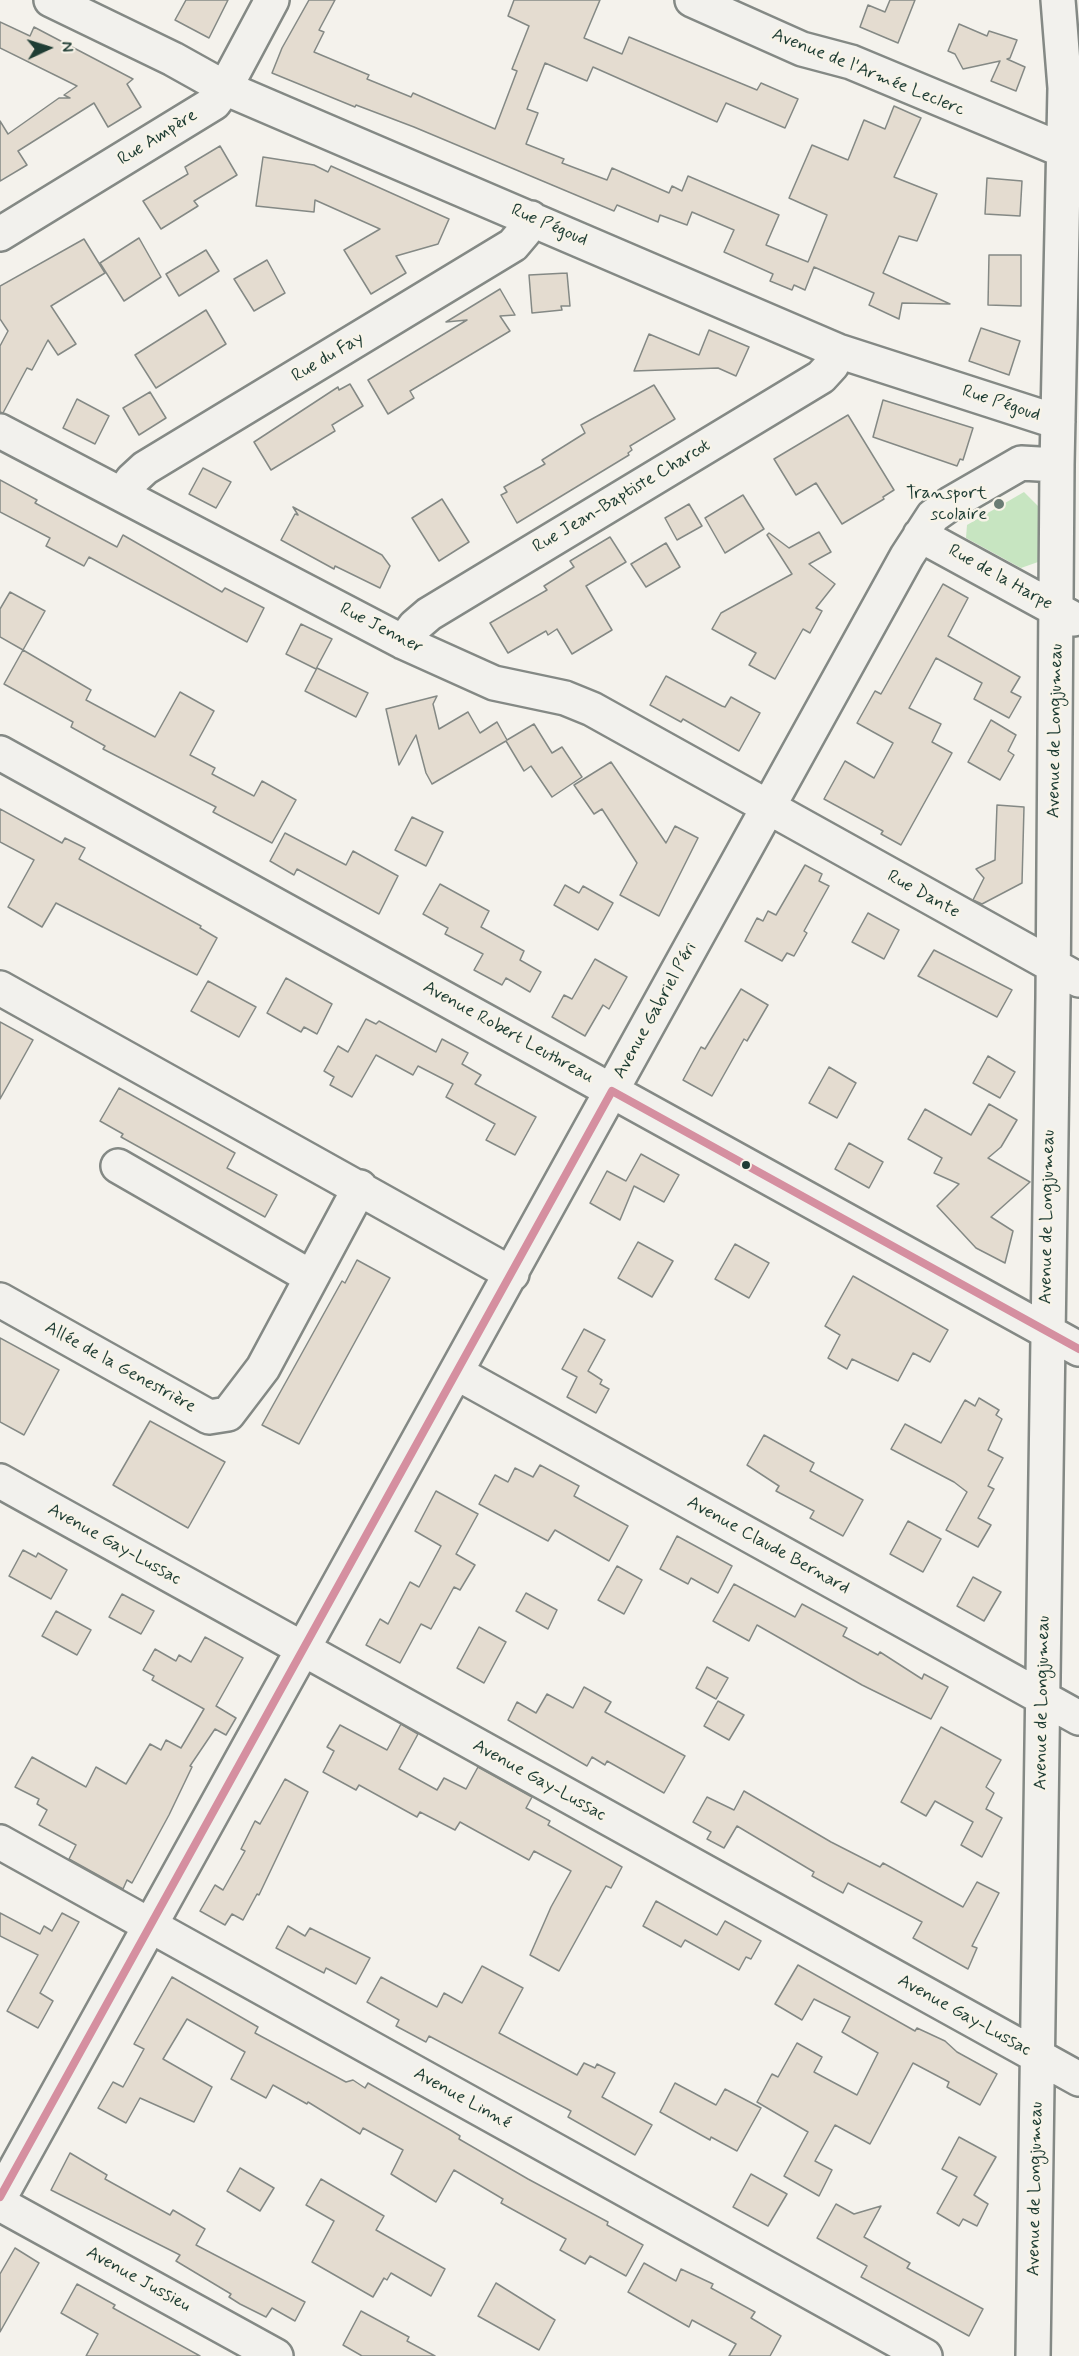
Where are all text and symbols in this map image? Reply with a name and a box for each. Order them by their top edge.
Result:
north arrow [18,18,78,78]
street label: Avenue de l'Armée Leclerc [768,24,968,122]
text: N [56,41,77,53]
street label: Rue Ampère [114,105,202,171]
street label: Rue Pégoud [507,200,591,252]
street label: Rue du Fay [288,328,368,388]
street label: Rue Pégoud [959,381,1043,427]
street label: Rue Jean-Baptiste Charcot [529,435,715,559]
place label: Transport scolaire [906,483,987,526]
marker: Transport scolaire [992,497,1006,511]
street label: Rue de la Harpe [944,540,1056,616]
street label: Rue Jenner [336,599,426,659]
street label: Avenue de Longjumeau [1044,644,1068,818]
street label: Rue Dante [883,866,963,924]
street label: Avenue Gabriel Péri [610,939,702,1083]
street label: Avenue Robert Leuthreau [419,977,597,1089]
street label: Avenue de Longjumeau [1036,1130,1060,1304]
unlabelled marker [740,1159,752,1171]
street label: Allée de la Genestrière [41,1318,199,1418]
street label: Avenue Claude Bernard [683,1492,853,1600]
street label: Avenue Gay-Lussac [44,1499,184,1591]
street label: Avenue de Longjumeau [1031,1616,1055,1790]
street label: Avenue Gay-Lussac [469,1735,609,1827]
street label: Avenue Gay-Lussac [894,1970,1034,2062]
street label: Avenue Linné [410,2063,514,2135]
street label: Avenue de Longjumeau [1024,2102,1048,2276]
street label: Avenue Jussieu [82,2242,194,2318]

